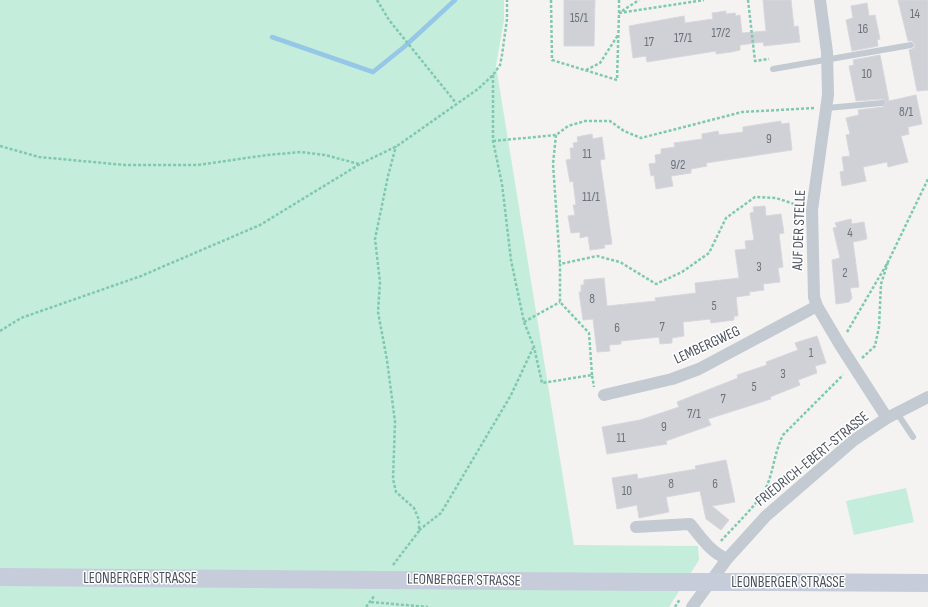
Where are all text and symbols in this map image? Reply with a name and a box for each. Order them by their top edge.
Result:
house number: 14 [910,6,921,22]
house number: 15/1 [570,10,588,26]
house number: 16 [858,21,868,37]
house number: 17/2 [712,25,730,41]
house number: 17/1 [674,30,692,46]
house number: 17 [644,34,655,50]
house number: 10 [862,66,872,82]
house number: 8/1 [899,104,913,120]
house number: 9 [766,131,772,147]
house number: 11 [582,146,592,162]
house number: 9/2 [671,157,685,173]
house number: 11/1 [582,189,600,205]
street label: AUF DER STELLE [788,189,810,272]
house number: 4 [847,225,853,241]
house number: 3 [756,259,762,275]
house number: 2 [842,265,848,281]
house number: 8 [589,291,595,307]
house number: 5 [711,298,717,314]
house number: 7 [659,319,665,335]
house number: 6 [614,320,620,336]
street label: LEMBERGWEG [671,321,743,369]
house number: 1 [809,345,814,361]
house number: 3 [780,366,786,382]
house number: 5 [751,379,757,395]
house number: 7 [720,391,726,407]
house number: 7/1 [687,406,701,422]
street label: FRIEDRICH-EBERT-STRASSE [751,407,873,511]
house number: 9 [661,419,667,435]
house number: 11 [616,430,626,446]
house number: 8 [668,476,674,492]
house number: 6 [712,476,718,492]
house number: 10 [622,483,632,499]
street label: LEONBERGER STRASSE [83,569,197,588]
street label: LEONBERGER STRASSE [407,570,521,590]
street label: LEONBERGER STRASSE [731,573,845,592]

